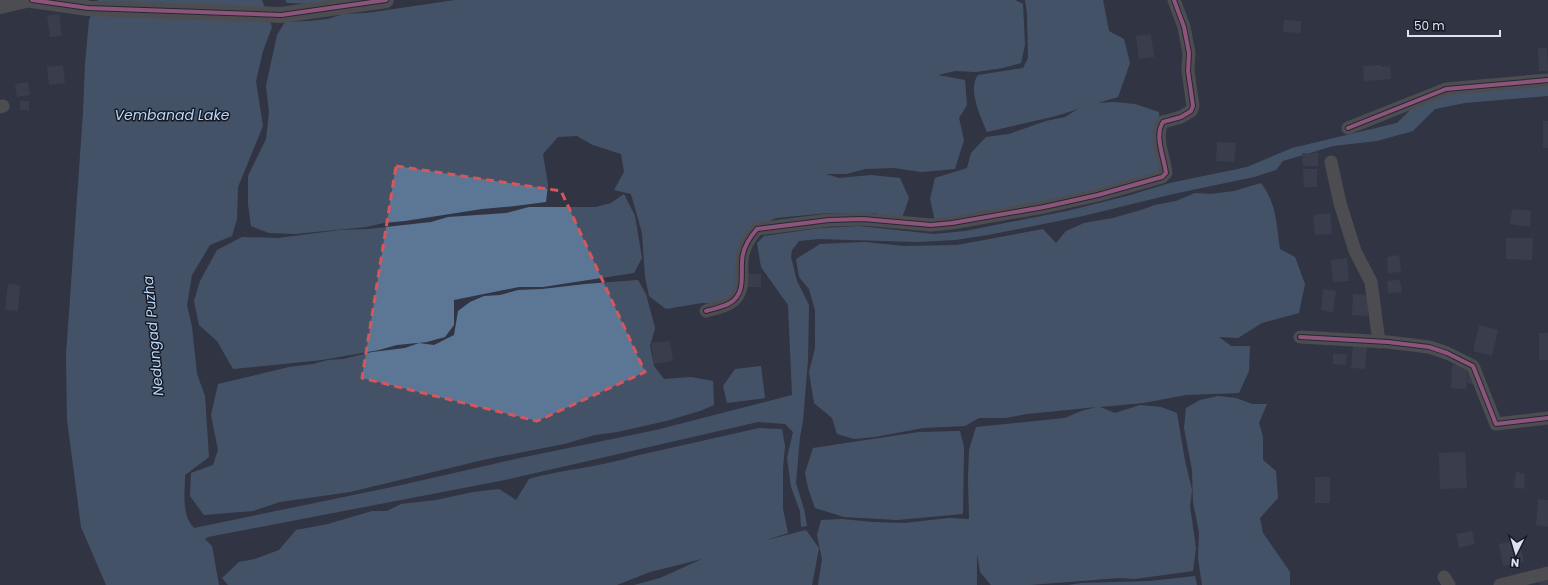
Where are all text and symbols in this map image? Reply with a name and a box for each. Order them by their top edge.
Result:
scale bar [1408,12,1500,38]
text: 50 m [1414,17,1445,34]
water label: Vembanad Lake [115,105,230,125]
water label: Nedungad Puzha [138,275,168,397]
north arrow [1496,533,1536,573]
text: N [1510,555,1520,571]

